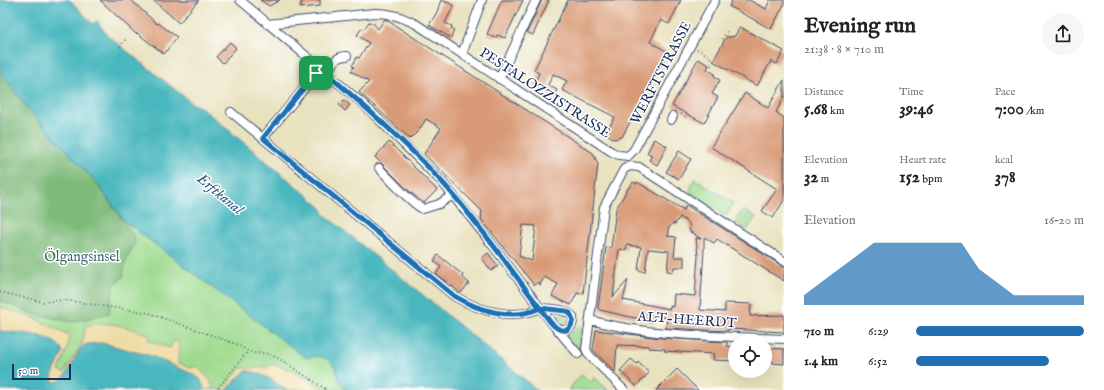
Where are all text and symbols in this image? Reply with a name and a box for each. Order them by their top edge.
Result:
text: Evening run [804,12,916,40]
button: share [1042,13,1084,55]
street label: WERFTSTRASSE [626,18,696,128]
text: 21:38 · 8 × 710 m [804,41,884,58]
street label: PESTALOZZISTRASSE [476,44,614,142]
pin [299,56,333,90]
icon: arrive [305,62,327,84]
text: Distance [804,85,844,99]
text: Time [899,85,924,99]
text: Pace [995,85,1015,99]
text: 5.68 [804,99,828,120]
text: 39:46 [899,99,933,120]
text: 7:00 [995,99,1024,120]
text: km [828,104,844,118]
text: /km [1024,104,1044,118]
text: Elevation [804,153,848,167]
text: Heart rate [899,153,946,167]
text: kcal [995,153,1013,167]
text: 32 [804,167,818,188]
text: 152 [899,167,920,188]
text: 378 [995,167,1016,188]
water label: Erftkanal [192,169,248,220]
text: m [818,172,829,186]
text: bpm [920,172,942,186]
text: Elevation [804,212,856,229]
text: 16–20 m [1044,212,1084,229]
park label: Ölgangsinsel [44,247,120,266]
street label: ALT-HEERDT [636,307,738,332]
text: 710 m [804,323,834,340]
text: 6:29 [868,323,889,340]
map controls [728,334,772,378]
button: locate [728,334,772,378]
text: 1.4 km [804,353,838,370]
text: 6:52 [868,353,888,370]
scale bar [12,362,71,381]
text: 50 m [18,364,38,378]

